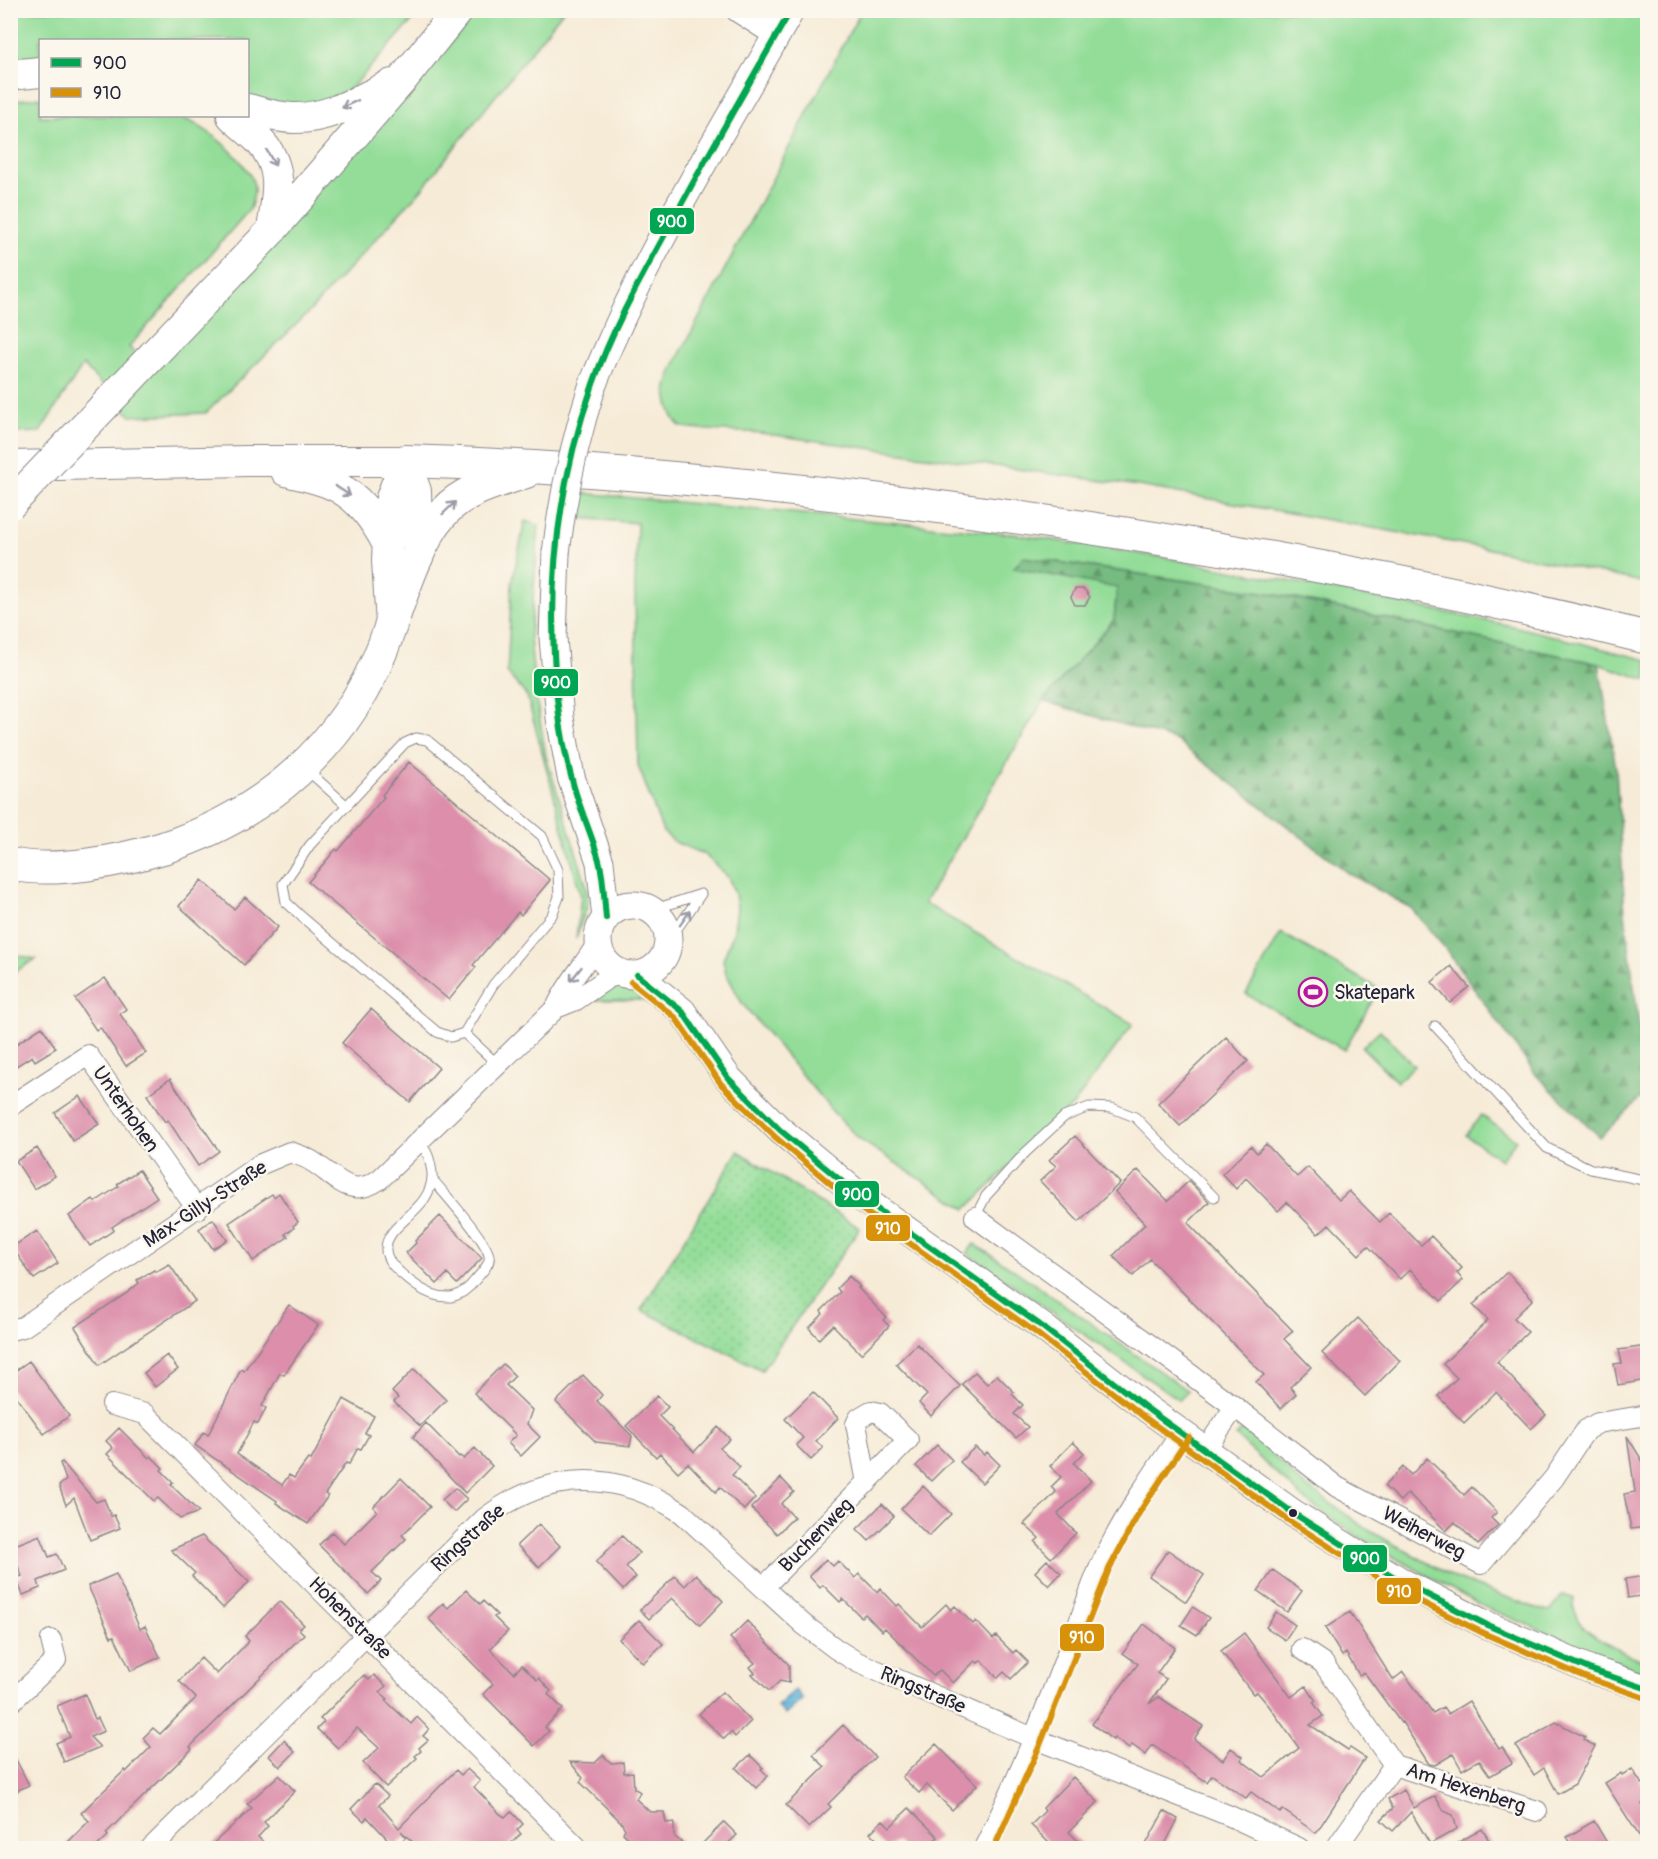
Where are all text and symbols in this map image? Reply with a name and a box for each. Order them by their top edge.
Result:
legend [39,39,249,117]
text: 900 [93,52,127,75]
text: 910 [93,82,122,105]
one-way arrow [341,98,359,110]
one-way arrow [265,149,277,166]
line badge: 900 [649,207,695,235]
text: 900 [657,212,687,232]
one-way arrow [335,485,352,498]
one-way arrow [441,501,456,515]
line badge: 900 [533,668,579,697]
text: 900 [541,673,571,693]
one-way arrow [679,911,691,927]
one-way arrow [570,966,583,982]
sports icon: Skatepark [1297,976,1329,1008]
place label: Skatepark [1334,980,1415,1005]
street label: Unterhohen [87,1061,165,1157]
street label: Max-Gilly-Straße [138,1155,272,1253]
line badge: 900 [834,1180,880,1208]
text: 900 [842,1185,872,1205]
line badge: 910 [865,1214,911,1242]
text: 910 [875,1219,901,1239]
street label: Buchenweg [774,1493,858,1577]
street label: Ringstraße [426,1498,510,1578]
street label: Weiherweg [1378,1501,1470,1565]
unlabelled marker [1287,1507,1299,1519]
line badge: 900 [1342,1544,1388,1573]
text: 900 [1350,1549,1380,1569]
street label: Hohenstraße [303,1571,397,1665]
line badge: 910 [1376,1577,1422,1605]
text: 910 [1386,1582,1412,1602]
line badge: 910 [1059,1623,1105,1652]
text: 910 [1069,1628,1095,1648]
street label: Ringstraße [876,1661,970,1719]
street label: Am Hexenberg [1403,1757,1529,1819]

